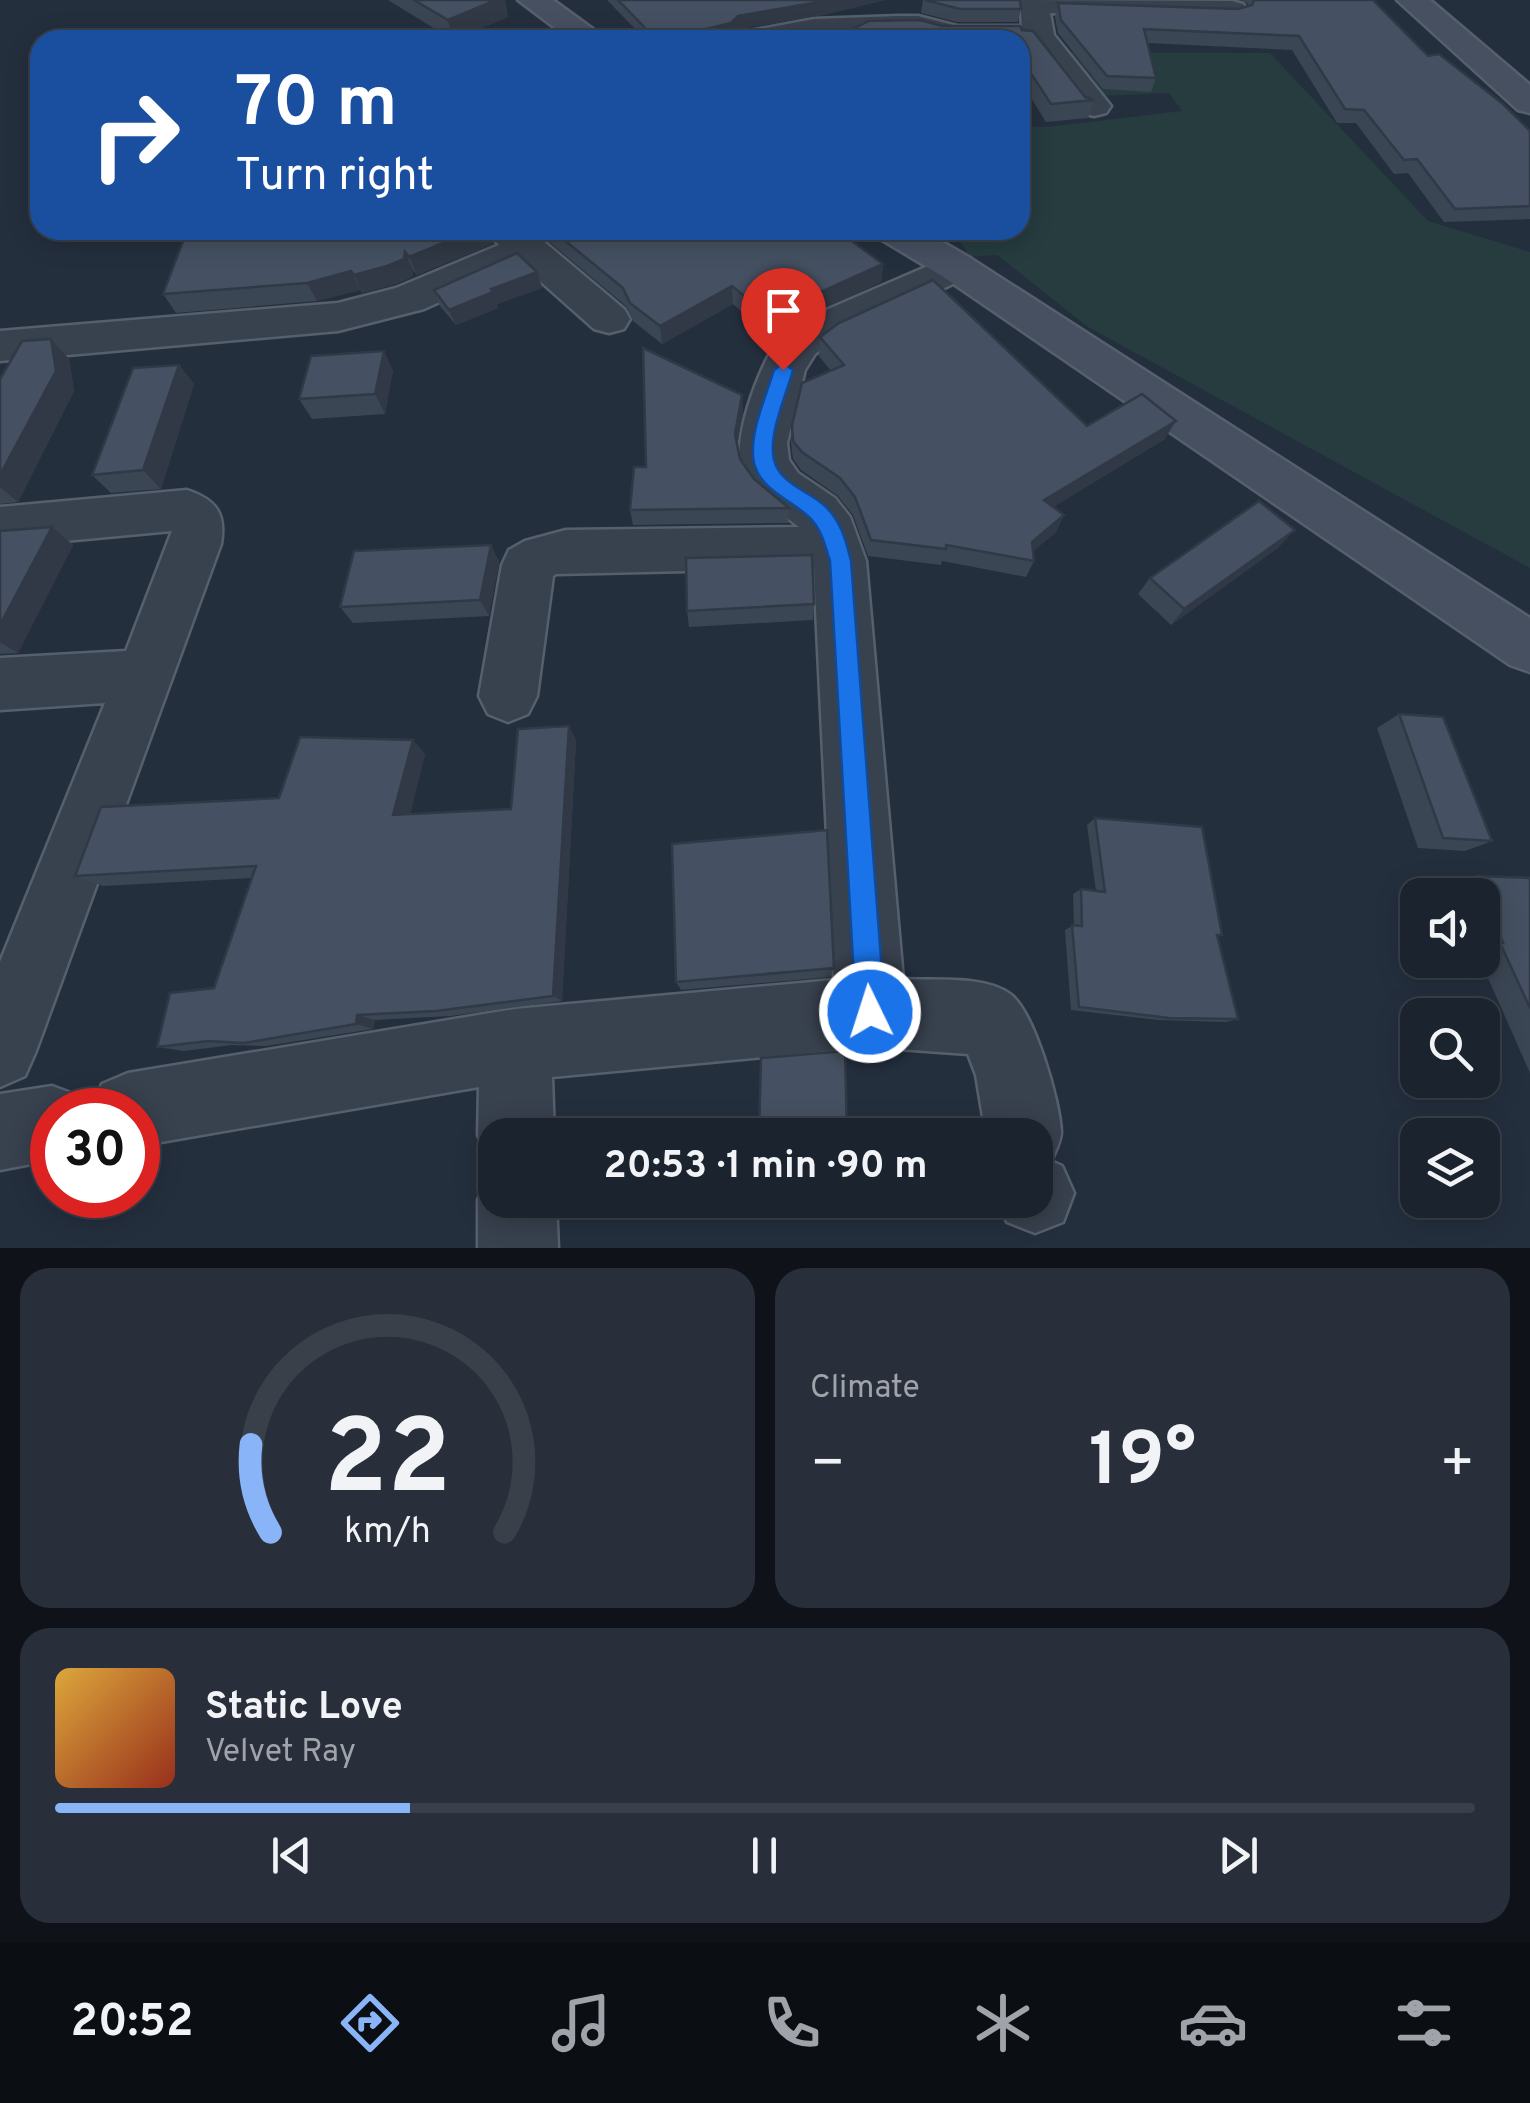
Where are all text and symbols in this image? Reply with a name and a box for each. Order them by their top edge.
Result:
text: 70 m [235,62,398,151]
icon: right [70,70,200,200]
text: Turn right [235,149,434,206]
pin [741,268,826,371]
icon: arrive [756,283,811,338]
map controls [1400,878,1500,1218]
button: sound [1400,878,1500,978]
position arrow [818,960,922,1064]
button: search [1400,998,1500,1098]
speed limit sign: 30 [30,1088,160,1218]
button: layers [1400,1118,1500,1218]
text: 20:53 · 1 min · 90 m [604,1143,927,1192]
text: Climate [810,1369,920,1409]
text: 22 [324,1398,451,1530]
text: 19° [1089,1417,1196,1512]
text: − [810,1431,845,1501]
text: + [1440,1431,1475,1501]
text: km/h [344,1510,431,1556]
text: Static Love [205,1684,403,1733]
text: Velvet Ray [205,1733,356,1773]
icon: previous [264,1828,319,1883]
icon: pause [737,1828,792,1883]
icon: next [1211,1828,1266,1883]
icon: directions [335,1988,405,2058]
icon: music [546,1988,616,2058]
icon: phone [757,1988,827,2058]
icon: climate [968,1988,1038,2058]
icon: car [1178,1988,1248,2058]
icon: filters [1389,1988,1459,2058]
text: 20:52 [70,1995,194,2052]

